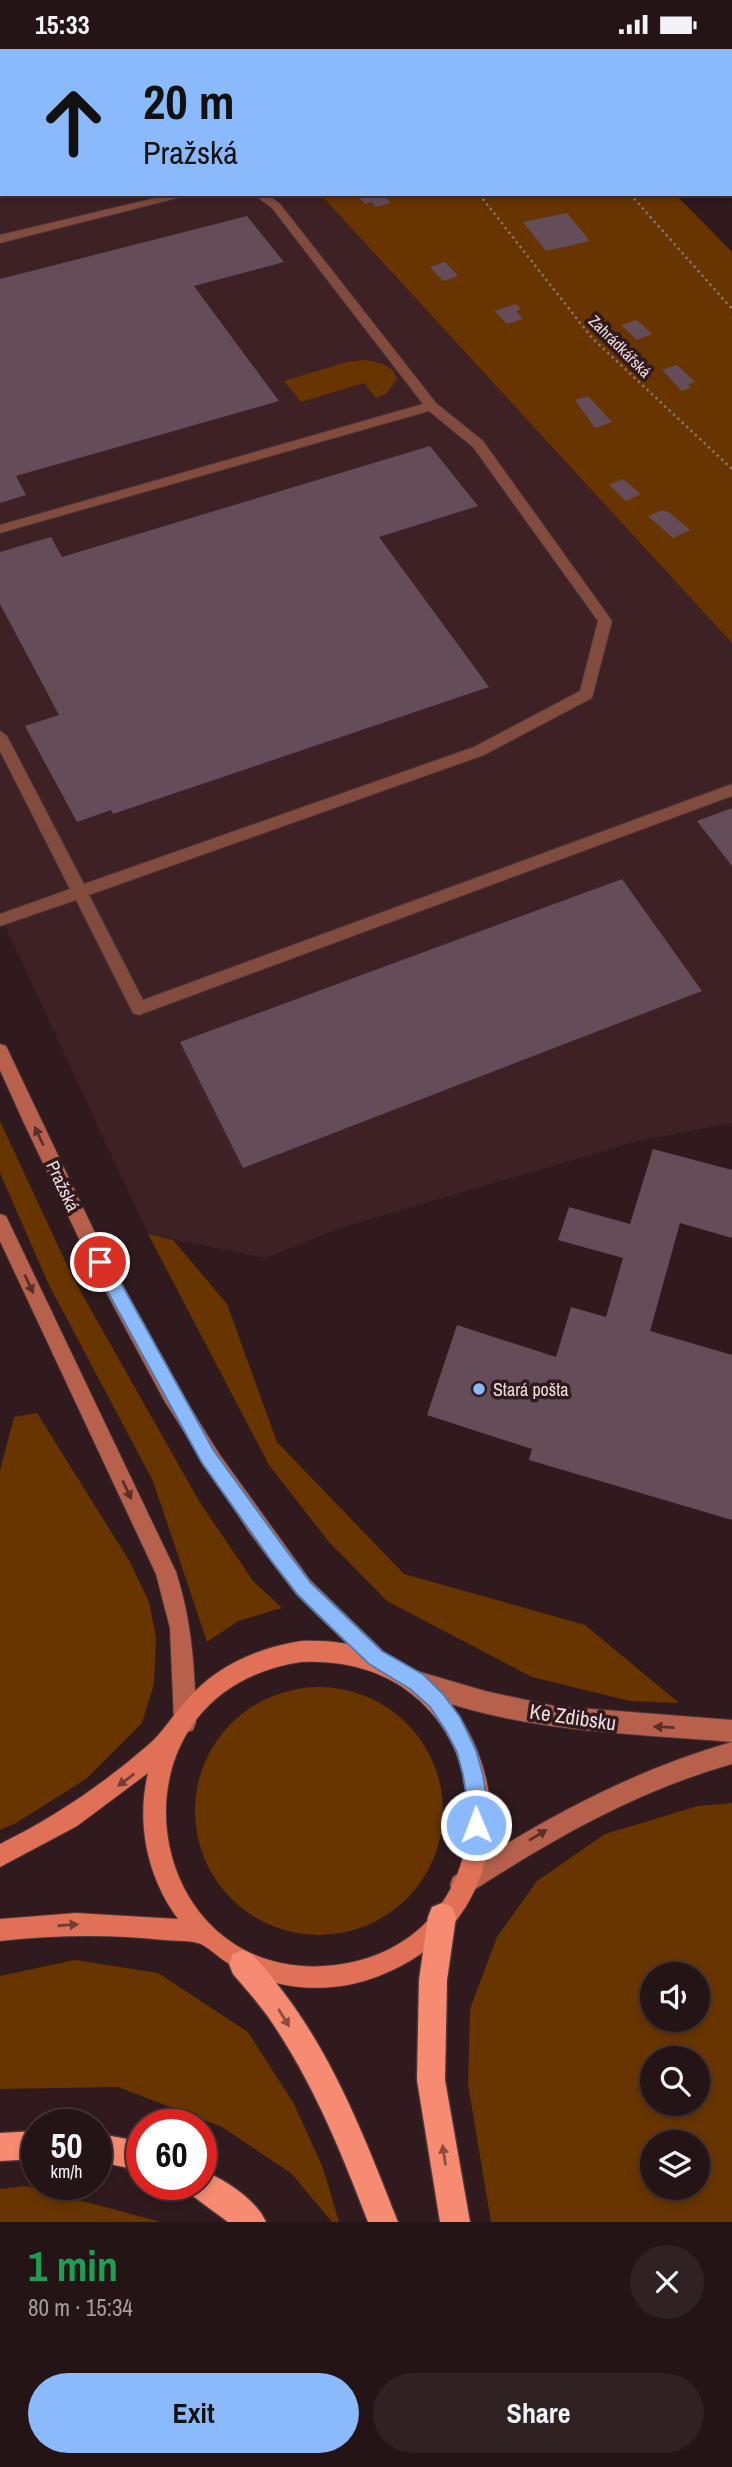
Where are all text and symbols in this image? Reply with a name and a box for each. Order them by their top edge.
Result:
text: 15:33 [35,7,90,42]
text: 20 m [143,68,235,134]
icon: ahead [28,77,119,168]
text: Pražská [143,131,238,174]
street label: Zahrádkářská [584,310,657,383]
one-way arrow [34,1126,45,1146]
street label: Pražská [40,1157,86,1215]
pin [70,1232,130,1292]
icon: arrive [81,1243,119,1281]
one-way arrow [23,1274,35,1294]
place label: Stará pošta [493,1377,569,1402]
marker: Stará pošta [471,1381,487,1397]
one-way arrow [121,1480,133,1500]
street label: Ke Zdibsku [528,1697,618,1737]
one-way arrow [653,1721,675,1732]
one-way arrow [117,1772,135,1787]
position arrow [439,1788,513,1862]
one-way arrow [529,1829,548,1841]
one-way arrow [57,1919,79,1930]
map controls [640,1962,710,2200]
button: sound [640,1962,710,2032]
one-way arrow [278,2008,291,2028]
button: search [640,2046,710,2116]
speed limit sign: 60 [126,2109,217,2200]
text: 50 [51,2122,82,2169]
button: layers [640,2130,710,2200]
one-way arrow [438,2144,449,2166]
text: km/h [51,2159,83,2184]
text: 1 min [28,2238,118,2294]
button: close [630,2245,704,2319]
text: 80 m · 15:34 [28,2292,133,2323]
button: Exit [28,2373,359,2453]
button: Share [373,2373,704,2453]

